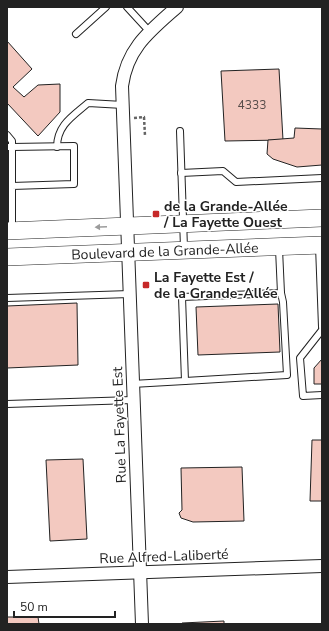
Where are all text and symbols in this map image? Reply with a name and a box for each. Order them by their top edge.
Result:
house number: 4333 [238,97,266,113]
place label: de la Grande-Allée / La Fayette Ouest [163,197,288,232]
marker: de la Grande-Allée / La Fayette Ouest [151,209,161,219]
one-way arrow [95,223,107,230]
street label: Boulevard de la Grande-Allée [71,238,259,265]
place label: La Fayette Est / de la Grande-Allée [154,268,278,303]
marker: La Fayette Est / de la Grande-Allée [141,280,151,290]
street label: Rue La Fayette Est [108,366,131,483]
street label: Rue Alfred-Laliberté [99,545,229,568]
scale bar [14,593,115,619]
text: 50 m [20,599,48,615]

